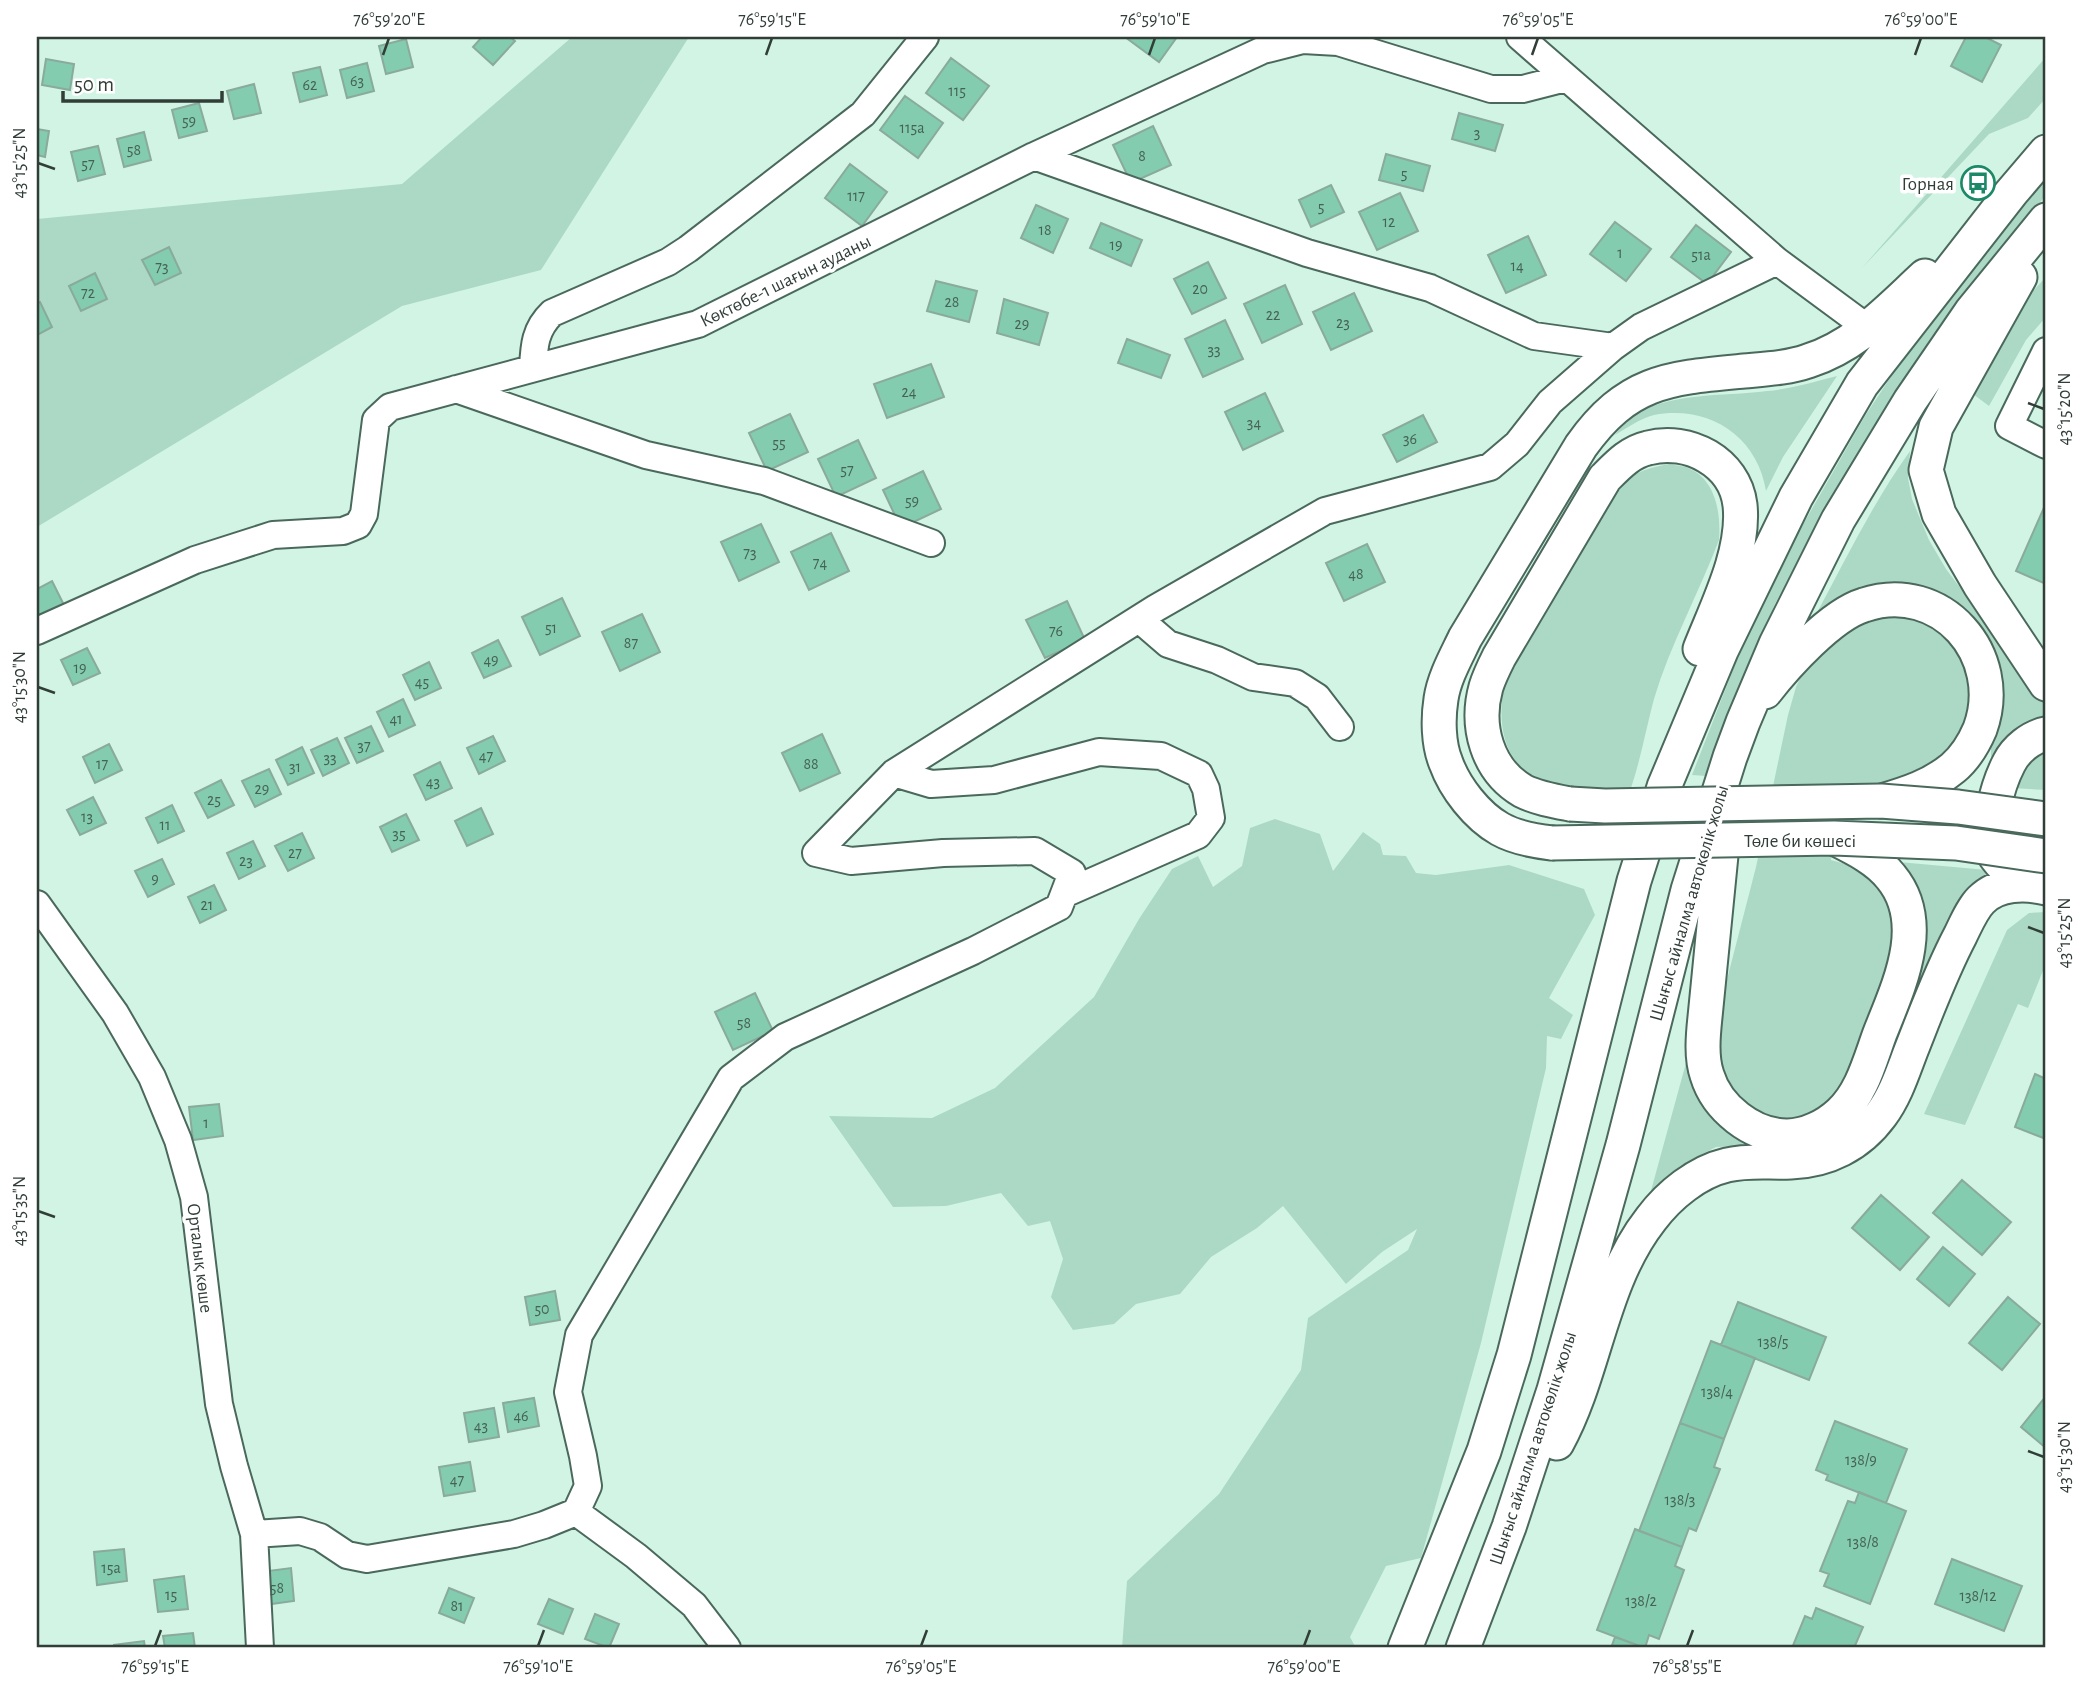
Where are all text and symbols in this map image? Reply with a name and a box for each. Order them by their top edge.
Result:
text: 76°59'20"E [353,11,425,29]
text: 76°59'15"E [738,11,806,29]
text: 76°59'10"E [1120,11,1190,29]
text: 76°59'05"E [1503,11,1574,29]
text: 76°59'00"E [1885,11,1958,29]
scale bar [63,60,222,104]
house number: 63 [350,73,364,89]
text: 50 m [74,74,114,95]
house number: 62 [303,77,317,93]
house number: 115 [948,83,966,99]
house number: 59 [182,113,196,129]
house number: 115а [899,120,925,136]
house number: 3 [1474,125,1480,141]
text: 43°15'25"N [11,127,29,199]
house number: 58 [127,142,141,158]
house number: 8 [1138,148,1146,164]
house number: 57 [81,156,95,172]
bus stop icon: Горная [1959,164,1997,202]
house number: 5 [1401,166,1407,182]
place label: Горная [1901,175,1954,194]
house number: 117 [847,188,865,204]
house number: 5 [1318,199,1324,215]
house number: 12 [1383,214,1395,230]
house number: 18 [1038,222,1052,238]
street label: Көктөбе-1 шағын ауданы [697,232,874,331]
house number: 19 [1109,237,1123,253]
house number: 1 [1617,245,1623,261]
house number: 51а [1691,247,1711,263]
house number: 14 [1510,258,1524,274]
house number: 73 [155,259,169,275]
house number: 20 [1192,281,1208,297]
house number: 72 [81,285,95,301]
house number: 28 [945,294,959,310]
house number: 22 [1266,307,1280,323]
house number: 23 [1336,315,1350,331]
house number: 29 [1015,316,1029,332]
house number: 33 [1207,342,1221,358]
text: 43°15'20"N [2056,372,2074,446]
house number: 24 [902,384,917,400]
house number: 34 [1247,415,1261,431]
house number: 36 [1403,431,1417,447]
house number: 55 [772,435,786,451]
house number: 57 [840,462,854,478]
house number: 59 [905,493,919,509]
house number: 73 [743,545,757,561]
house number: 74 [813,555,827,571]
house number: 48 [1348,566,1364,582]
house number: 51 [545,620,557,636]
house number: 76 [1049,623,1063,639]
house number: 87 [624,635,638,651]
text: 43°15'30"N [11,651,29,723]
house number: 49 [483,652,499,668]
house number: 19 [73,660,87,676]
house number: 45 [415,674,429,690]
house number: 41 [389,711,403,727]
house number: 37 [357,738,371,754]
house number: 47 [479,748,494,764]
house number: 33 [323,750,337,766]
house number: 17 [96,756,108,772]
house number: 88 [803,756,819,772]
house number: 31 [289,759,301,775]
house number: 43 [426,774,440,790]
house number: 29 [255,781,269,797]
street label: Шығыс айналма автокөлік жолы [1647,783,1732,1024]
house number: 25 [207,792,221,808]
house number: 13 [81,809,93,825]
house number: 11 [159,817,171,833]
house number: 35 [392,826,406,842]
street label: Төле би көшесі [1744,832,1856,851]
house number: 27 [288,845,302,861]
house number: 23 [239,853,253,869]
house number: 9 [151,871,159,887]
house number: 21 [201,897,213,913]
text: 43°15'25"N [2056,897,2074,969]
house number: 58 [737,1015,751,1031]
house number: 1 [203,1115,209,1131]
text: 43°15'35"N [11,1176,29,1246]
street label: Орталық көше [183,1202,216,1314]
house number: 50 [534,1301,550,1317]
street label: Шығыс айналма автокөлік жолы [1487,1329,1580,1568]
house number: 138/5 [1758,1334,1788,1350]
house number: 138/4 [1701,1384,1733,1400]
house number: 46 [513,1408,529,1424]
house number: 43 [474,1418,488,1434]
text: 43°15'30"N [2056,1421,2074,1493]
house number: 138/9 [1845,1452,1877,1468]
house number: 47 [450,1472,465,1488]
house number: 138/3 [1665,1492,1695,1508]
house number: 138/8 [1847,1534,1879,1550]
house number: 15а [101,1560,121,1576]
house number: 58 [270,1580,284,1596]
house number: 15 [165,1587,177,1603]
house number: 138/12 [1959,1588,1997,1604]
house number: 138/2 [1625,1593,1657,1609]
house number: 81 [450,1598,464,1614]
text: 76°59'15"E [121,1658,189,1676]
text: 76°59'10"E [503,1658,573,1676]
text: 76°59'05"E [886,1658,957,1676]
text: 76°59'00"E [1268,1658,1341,1676]
text: 76°58'55"E [1652,1658,1722,1676]

